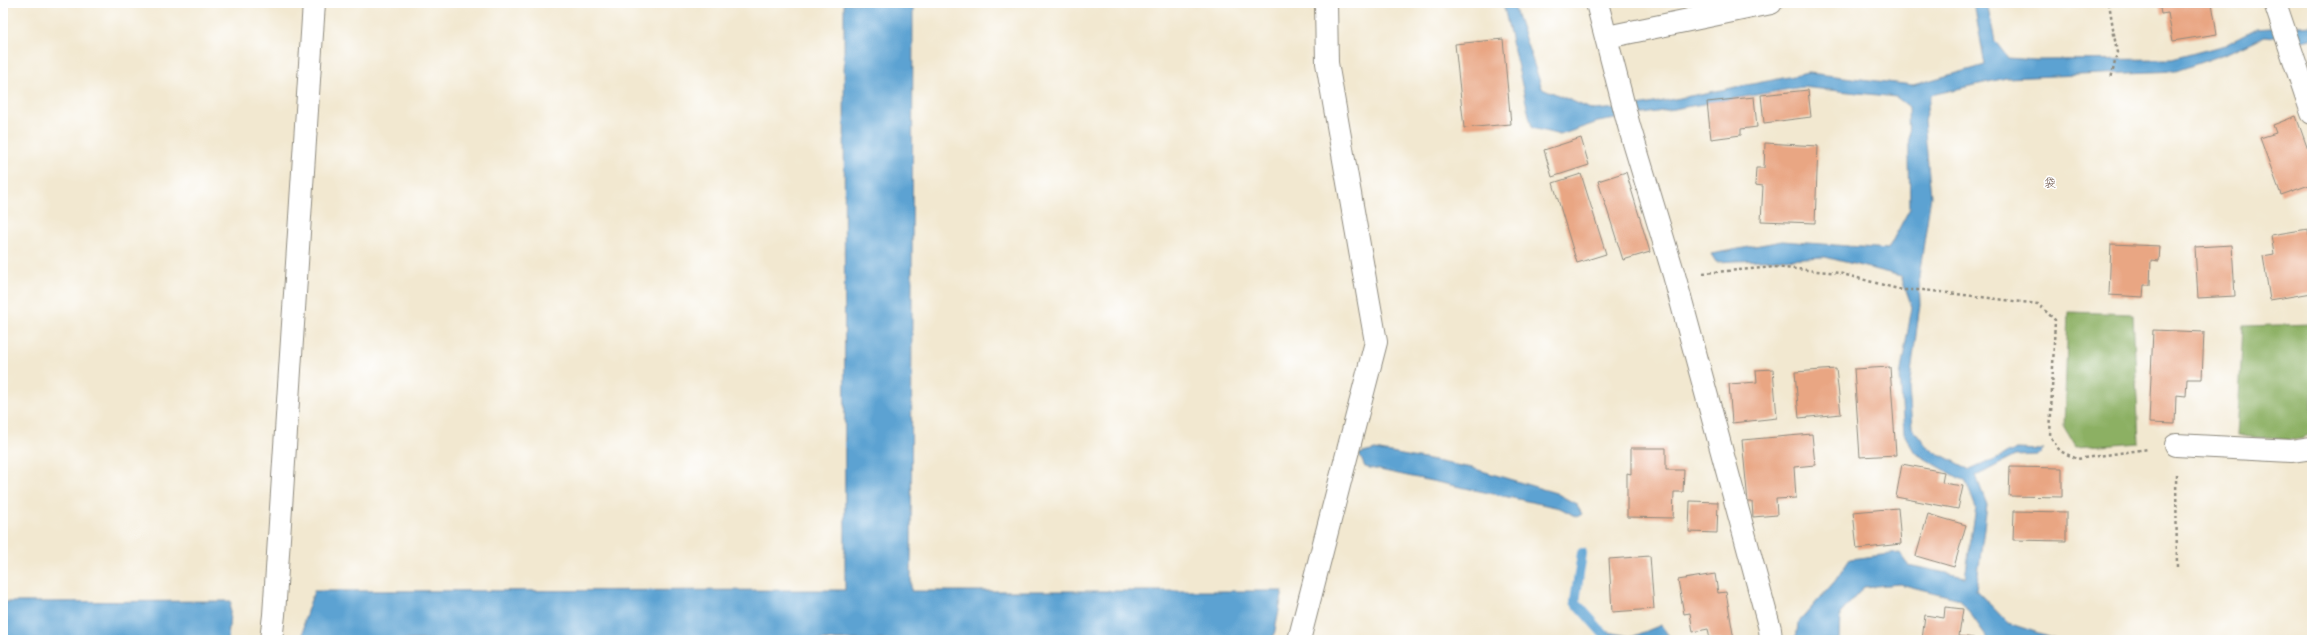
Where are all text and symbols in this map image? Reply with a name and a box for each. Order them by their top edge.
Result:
district label: 袋 [2044,172,2056,194]

